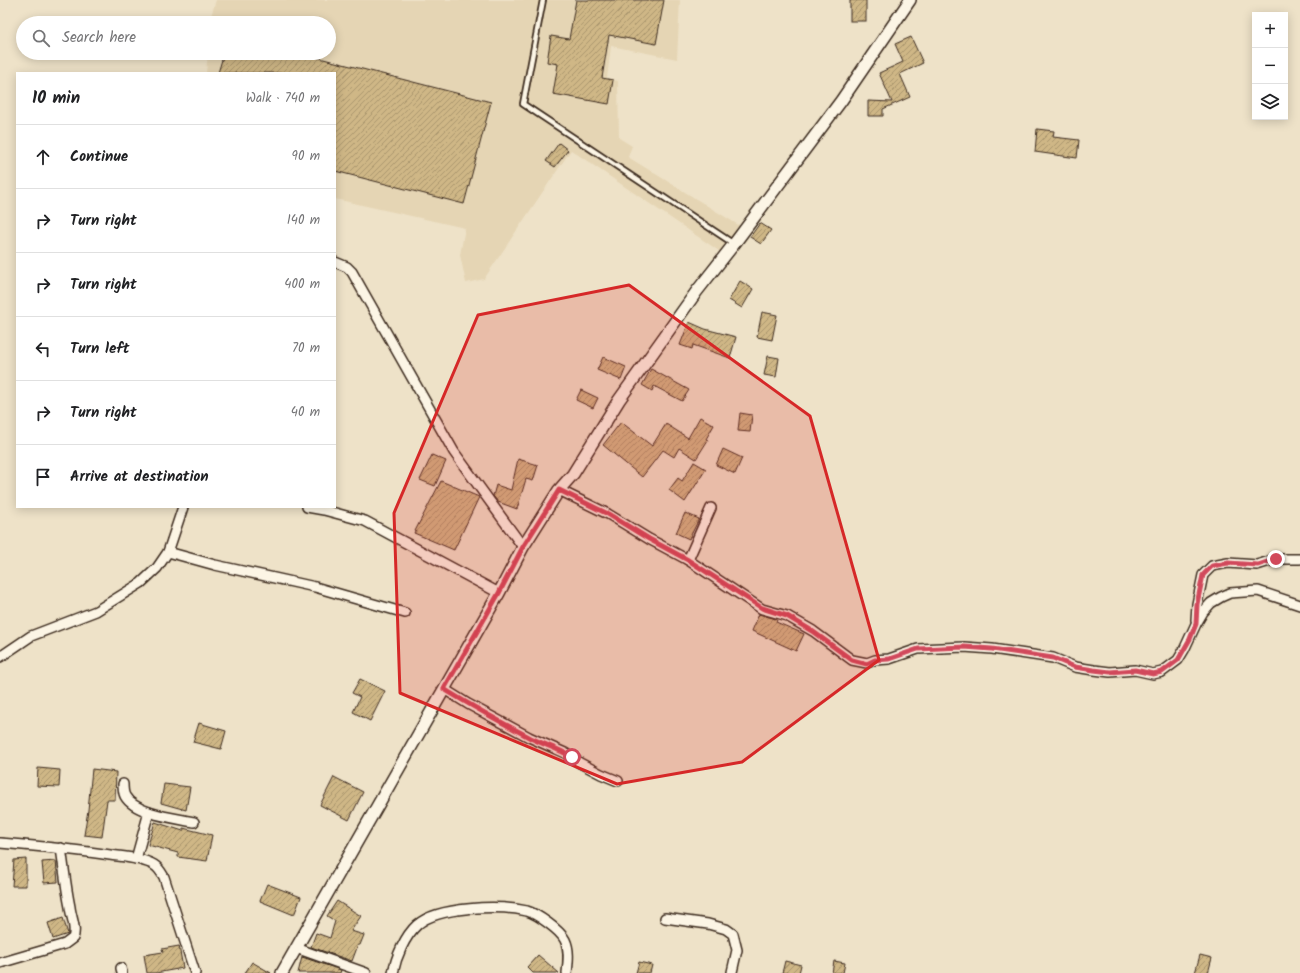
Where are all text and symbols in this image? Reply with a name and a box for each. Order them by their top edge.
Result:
map controls [1252,12,1288,120]
button: + [1252,12,1288,48]
search box [16,16,336,60]
text: Search here [62,26,136,50]
icon: search [30,27,52,49]
button: − [1252,48,1288,84]
button: layers [1252,84,1288,120]
text: 10 min [32,85,80,112]
text: Walk · 740 m [246,88,320,109]
text: Continue [70,145,128,169]
icon: ahead [32,146,54,168]
text: 90 m [292,146,320,167]
text: Turn right [70,209,137,233]
icon: right [32,210,54,232]
text: 140 m [287,210,320,231]
text: Turn right [70,273,137,297]
icon: right [32,274,54,296]
text: 400 m [284,274,320,295]
text: Turn left [70,337,130,361]
icon: left [32,338,54,360]
text: 70 m [292,338,320,359]
text: Turn right [70,401,137,425]
icon: right [32,402,54,424]
text: 40 m [291,402,320,423]
text: Arrive at destination [70,465,209,489]
icon: arrive [32,466,54,488]
route end [1267,550,1285,568]
route start [563,748,581,766]

